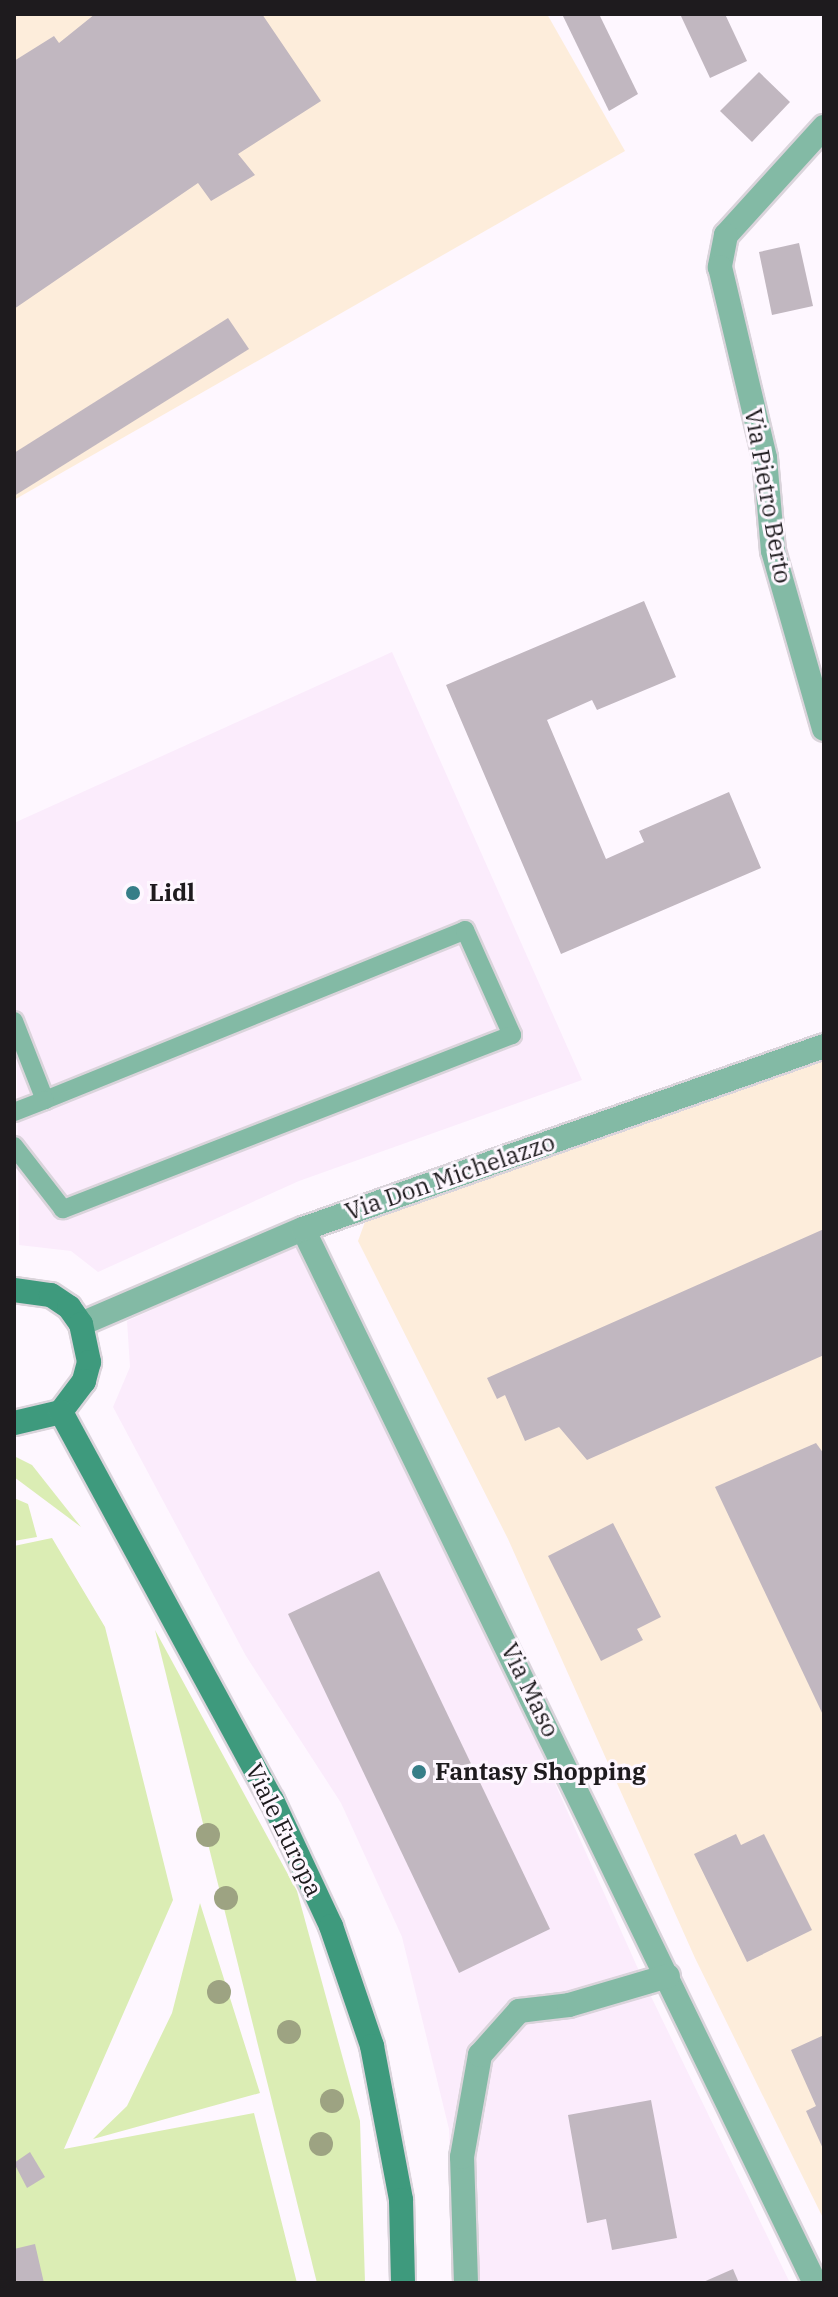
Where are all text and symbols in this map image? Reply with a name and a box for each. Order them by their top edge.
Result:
street label: Via Pietro Berto [738,406,798,586]
place label: Lidl [149,879,195,907]
marker: Lidl [124,884,142,902]
street label: Via Don Michelazzo [341,1128,559,1226]
street label: Via Maso [495,1638,565,1742]
place label: Fantasy Shopping [435,1758,646,1786]
street label: Viale Europa [239,1759,329,1901]
marker: Fantasy Shopping [410,1763,428,1781]

